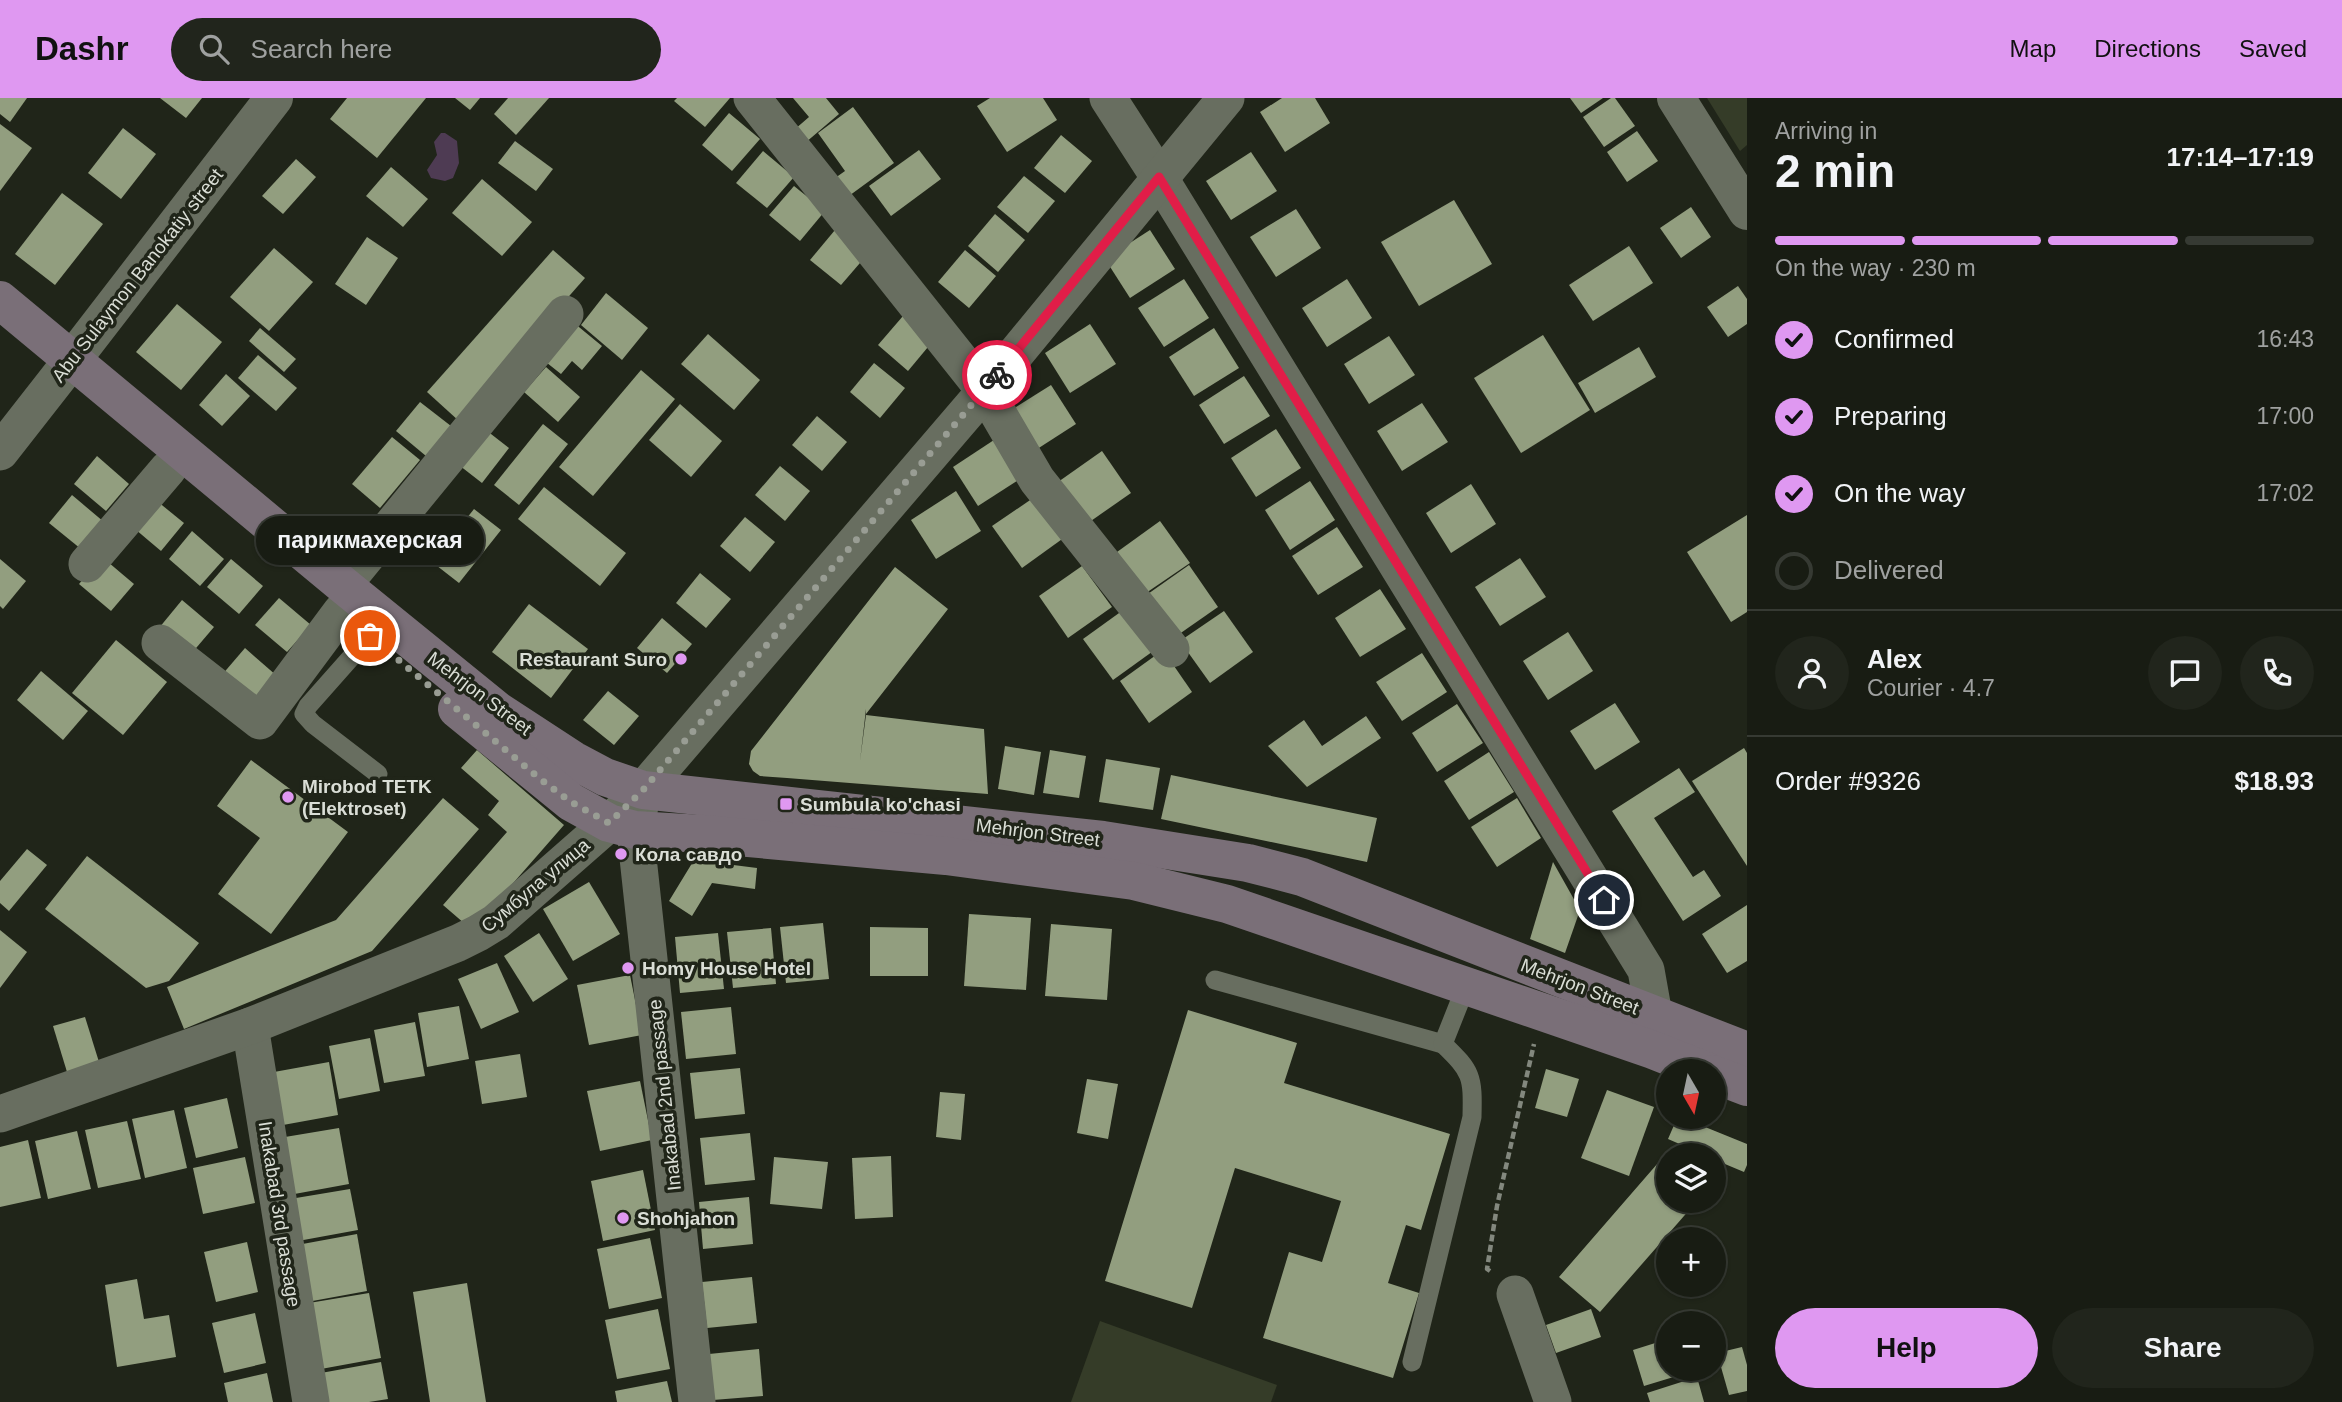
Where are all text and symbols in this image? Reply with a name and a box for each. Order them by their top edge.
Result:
search box [171,18,661,81]
text: Dashr [35,30,129,67]
icon: search [195,30,233,68]
text: Search here [251,34,392,64]
text: Map [2010,35,2056,62]
text: Directions [2094,35,2201,62]
text: Saved [2239,35,2307,62]
text: Arriving in [1775,118,1877,144]
text: 17:14–17:19 [2167,142,2314,172]
text: 2 min [1775,145,1895,197]
street label: Abu Sulaymon Banokatiy street [48,164,228,386]
text: On the way · 230 m [1775,255,1976,281]
icon: check [1775,321,1813,359]
text: Confirmed [1834,324,1954,354]
text: 16:43 [2256,326,2314,352]
courier [962,340,1032,410]
icon: bike [978,356,1016,394]
icon: check [1775,398,1813,436]
text: Preparing [1834,401,1947,431]
text: 17:00 [2256,403,2314,429]
icon: check [1775,475,1813,513]
text: On the way [1834,478,1966,508]
text: 17:02 [2256,480,2314,506]
callout: парикмахерская [256,517,484,566]
text: парикмахерская [277,527,463,553]
text: Delivered [1834,555,1944,585]
pin [340,606,400,666]
icon: bag [351,617,389,655]
button: person [1775,636,1849,710]
button: chat [2148,636,2222,710]
button: phone [2240,636,2314,710]
text: Alex [1867,644,1922,674]
street label: Mehrjon Street [424,648,536,740]
place label: Restaurant Suro [519,649,667,670]
marker: Restaurant Suro [673,651,689,667]
text: Courier · 4.7 [1867,675,1995,701]
text: Order #9326 [1775,766,1921,796]
text: $18.93 [2234,766,2314,796]
place label: Mirobod TETK (Elektroset) [302,776,432,819]
marker: Mirobod TETK (Elektroset) [280,789,296,805]
place label: Sumbula ko'chasi [800,794,961,815]
marker: Sumbula ko'chasi [778,796,794,812]
street label: Mehrjon Street [975,814,1102,851]
street label: Сумбула улица [477,834,594,937]
place label: Кола савдо [635,844,742,865]
marker: Кола савдо [613,846,629,862]
pin [1574,870,1634,930]
icon: home [1585,881,1623,919]
street label: Mehrjon Street [1518,954,1642,1019]
place label: Homy House Hotel [642,958,811,979]
marker: Homy House Hotel [620,960,636,976]
street label: Inakabad 2nd passage [644,998,685,1192]
north arrow [1656,1059,1726,1129]
map controls [1656,1059,1726,1381]
street label: Inakabad 3rd passage [254,1120,305,1309]
button: layers [1656,1143,1726,1213]
place label: Shohjahon [637,1208,735,1229]
marker: Shohjahon [615,1210,631,1226]
button: + [1656,1227,1726,1297]
button: Help [1775,1308,2038,1388]
button: Share [2052,1308,2314,1388]
button: − [1656,1311,1726,1381]

